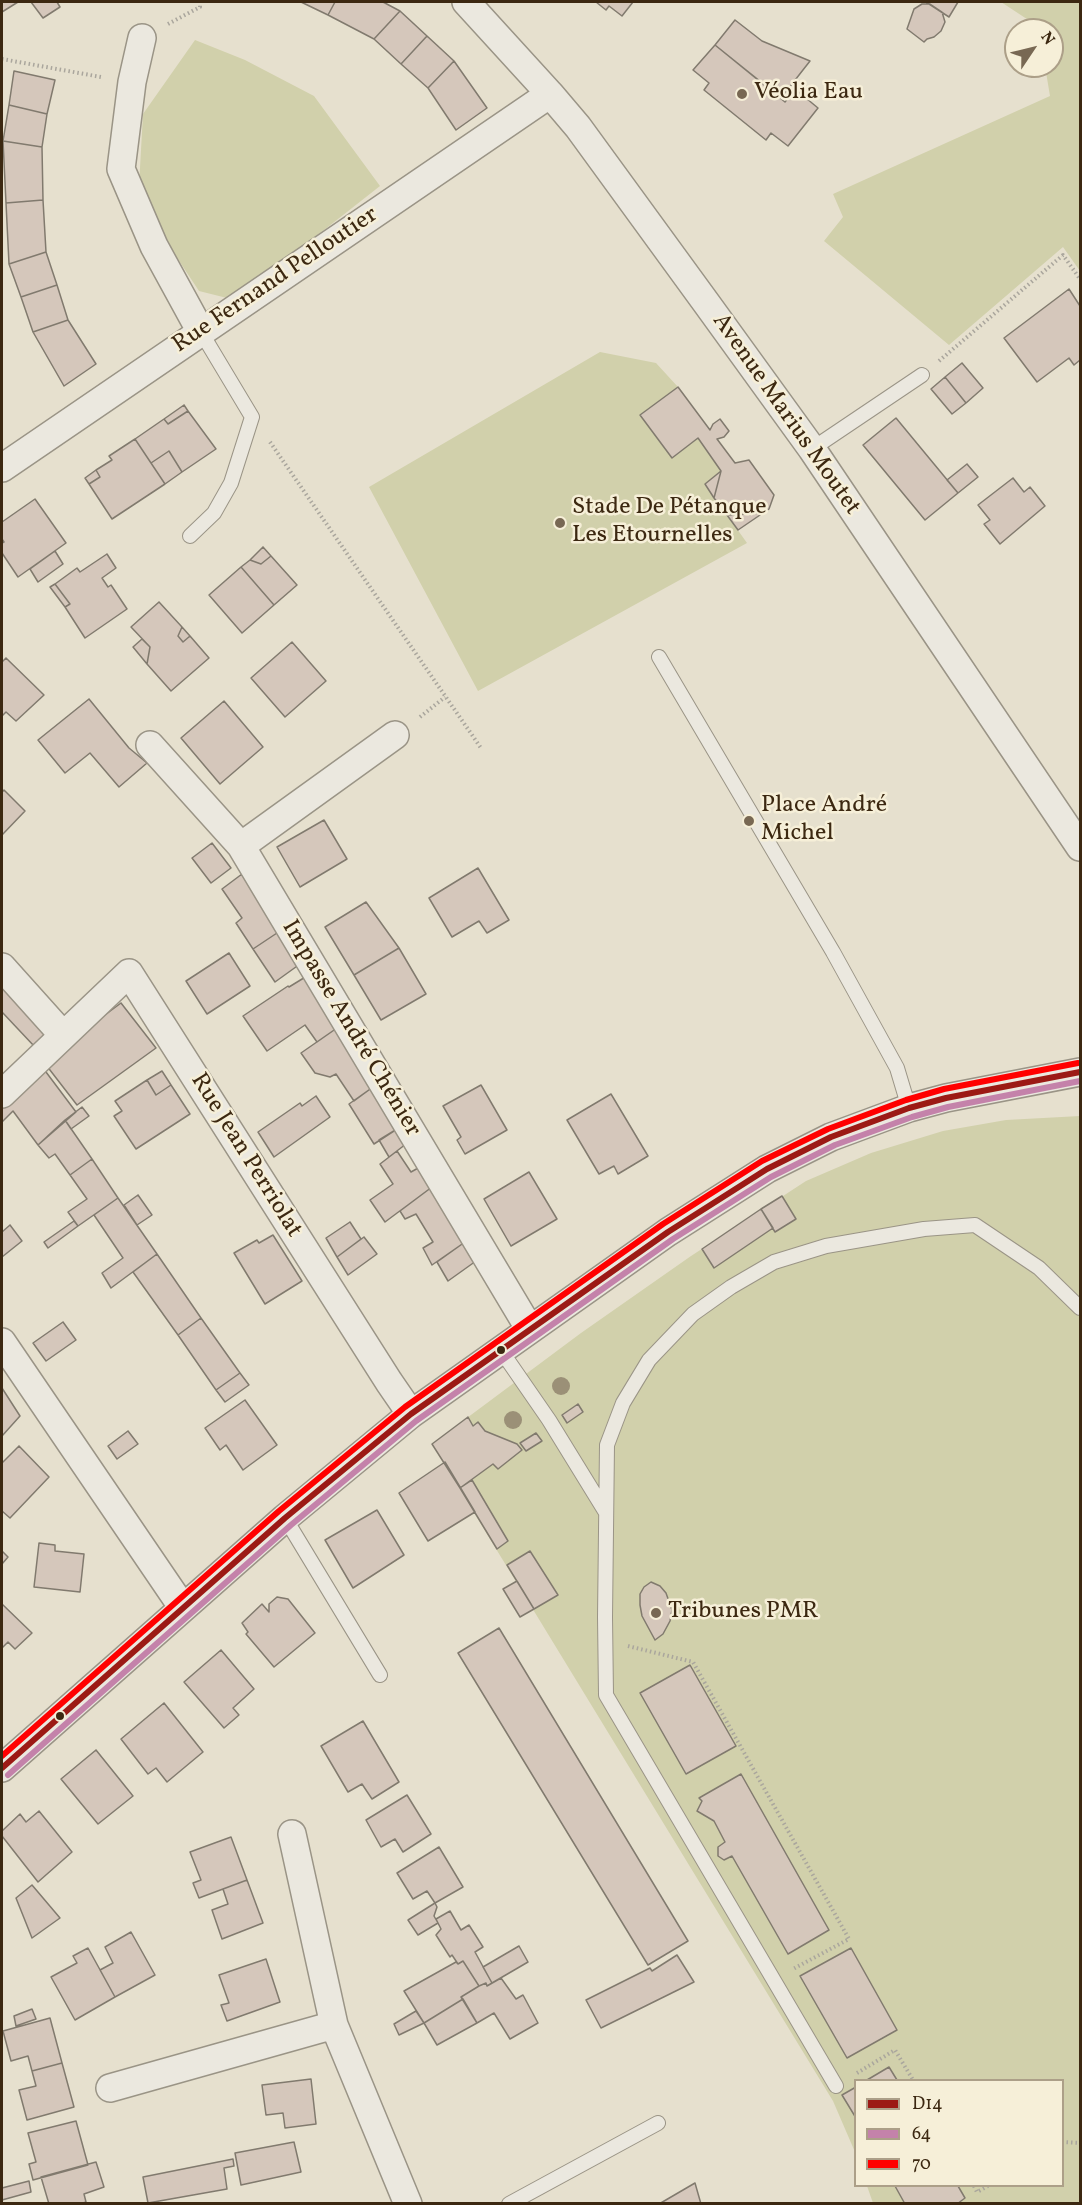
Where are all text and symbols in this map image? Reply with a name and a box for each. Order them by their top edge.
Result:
north arrow [1004,18,1064,78]
text: N [1035,28,1059,50]
place label: Véolia Eau [754,80,863,108]
marker: Véolia Eau [735,87,749,101]
street label: Rue Fernand Pelloutier [168,202,384,360]
street label: Avenue Marius Moutet [704,309,866,521]
place label: Stade De Pétanque Les Etournelles [572,495,767,551]
marker: Stade De Pétanque Les Etournelles [553,516,567,530]
place label: Place André Michel [761,793,887,849]
marker: Place André Michel [742,814,756,828]
street label: Impasse André Chénier [274,916,426,1142]
street label: Rue Jean Perriolat [183,1068,307,1244]
unlabelled marker [495,1344,507,1356]
place label: Tribunes PMR [668,1599,819,1627]
marker: Tribunes PMR [649,1606,663,1620]
unlabelled marker [54,1710,66,1722]
legend [854,2079,1064,2187]
text: D14 [912,2092,943,2117]
text: 64 [912,2122,931,2147]
text: 70 [912,2152,931,2177]

